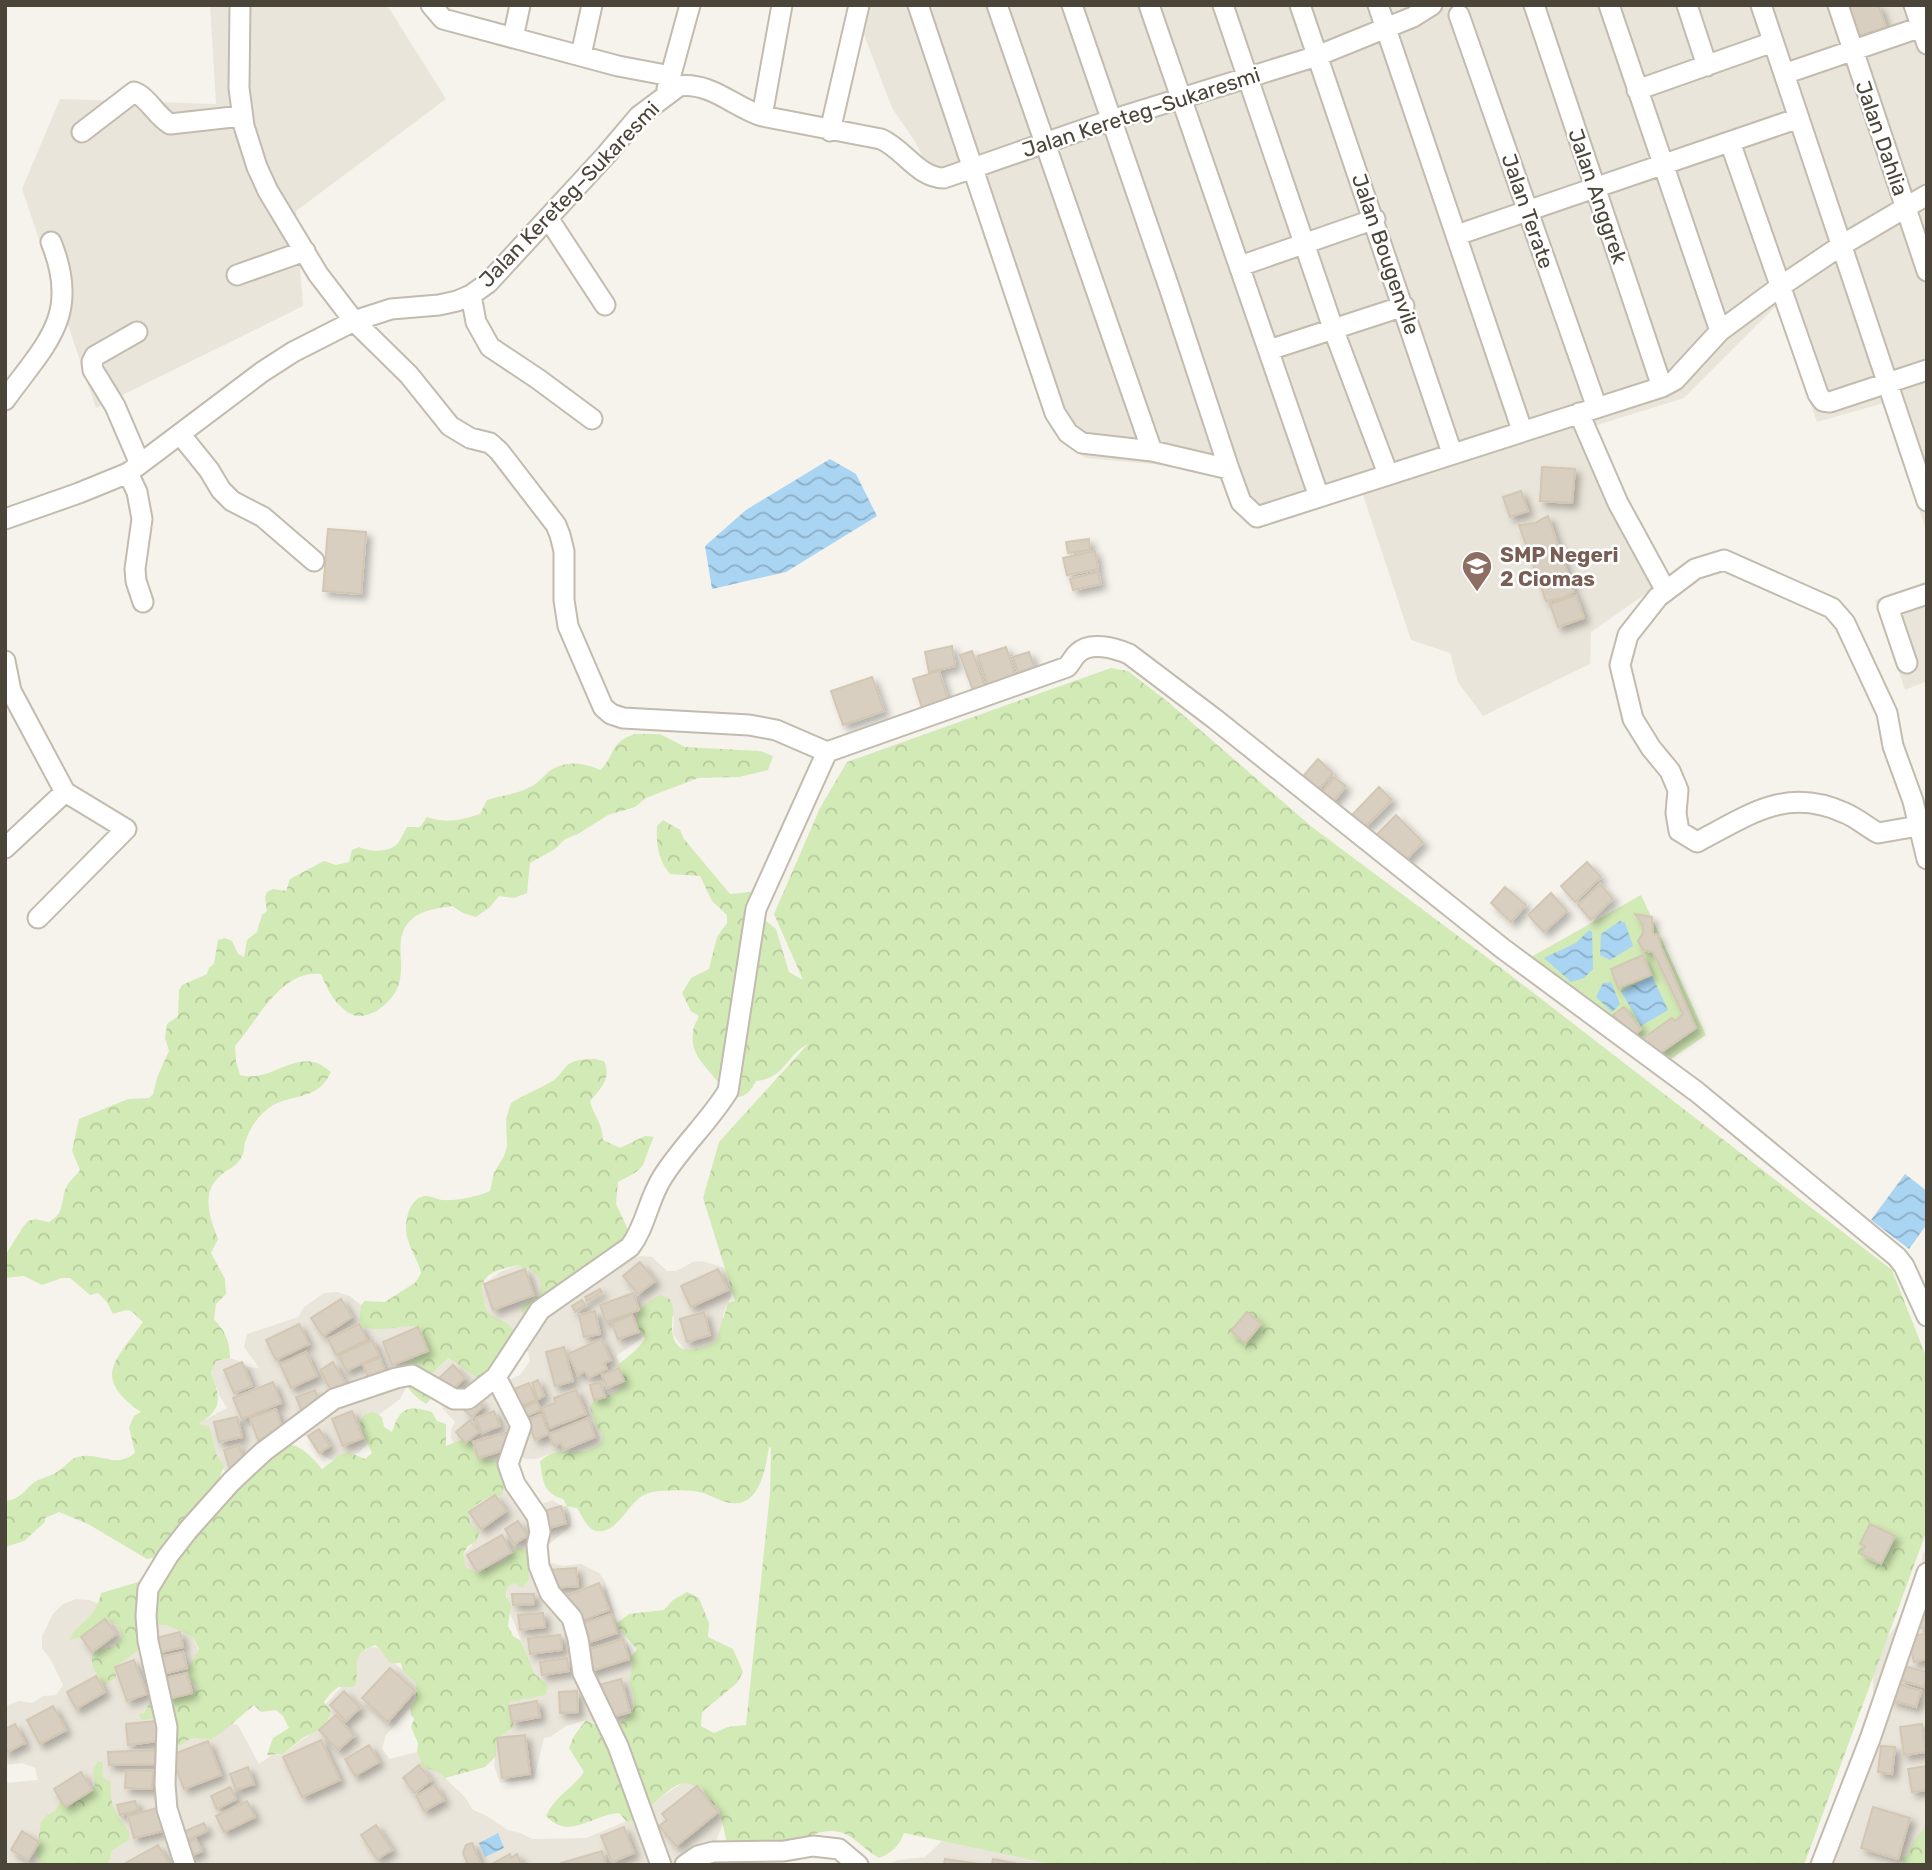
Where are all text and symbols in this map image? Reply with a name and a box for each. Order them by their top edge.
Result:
street label: Jalan Kereteg–Sukaresmi [1019,62,1263,162]
street label: Jalan Dahlia [1851,77,1913,199]
street label: Jalan Kereteg–Sukaresmi [474,96,664,292]
street label: Jalan Anggrek [1563,125,1633,267]
street label: Jalan Terate [1497,150,1559,272]
street label: Jalan Bougenvile [1347,170,1425,338]
place label: SMP Negeri 2 Ciomas [1500,542,1618,591]
school or university icon: SMP Negeri 2 Ciomas [1460,549,1494,593]

